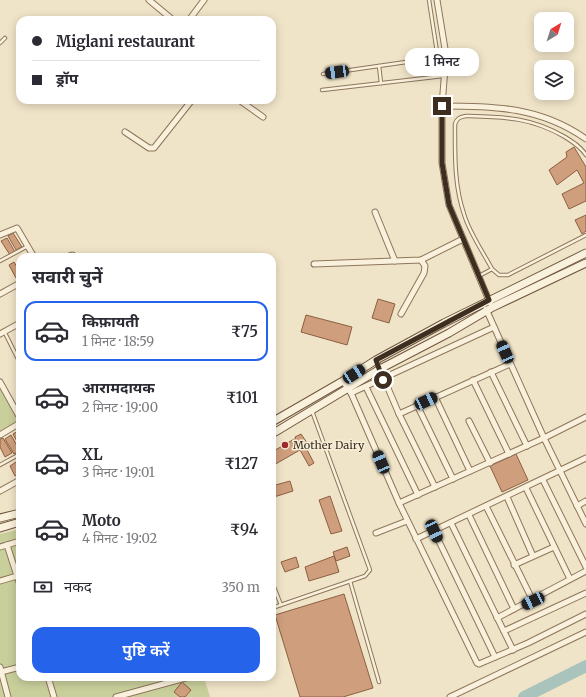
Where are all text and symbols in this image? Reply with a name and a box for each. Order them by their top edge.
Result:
north arrow [534,12,574,52]
map controls [534,12,574,100]
text: Miglani restaurant [56,32,195,51]
callout: 1 मिनट [405,48,479,76]
text: 1 मिनट [424,53,460,70]
button: layers [534,60,574,100]
car [324,64,350,80]
text: ड्रॉप [56,69,78,88]
route end [433,97,451,115]
text: सवारी चुनें [32,265,103,288]
text: किफ़ायती [82,312,139,331]
icon: car [34,313,70,349]
text: ₹75 [231,322,258,341]
text: 1 मिनट · 18:59 [82,333,154,350]
car [495,339,515,365]
car [341,362,367,386]
route start [374,371,392,389]
text: आरामदायक [82,378,155,397]
icon: car [34,379,70,415]
text: ₹101 [226,388,258,407]
car [413,390,439,412]
text: 2 मिनट · 19:00 [82,399,158,416]
place label: Mother Dairy [293,438,365,452]
marker: Mother Dairy [280,440,290,450]
icon: car [34,445,70,481]
text: XL [82,445,103,464]
car [371,449,391,475]
text: ₹127 [224,454,258,473]
text: 3 मिनट · 19:01 [82,464,155,481]
icon: car [34,511,70,547]
text: Moto [82,511,121,530]
car [423,518,445,544]
text: ₹94 [230,520,258,539]
text: 4 मिनट · 19:02 [82,530,157,547]
icon: cash [32,576,54,598]
text: नकद [64,577,92,596]
text: 350 m [222,579,260,596]
car [520,590,546,612]
button: पुष्टि करें [32,627,260,673]

